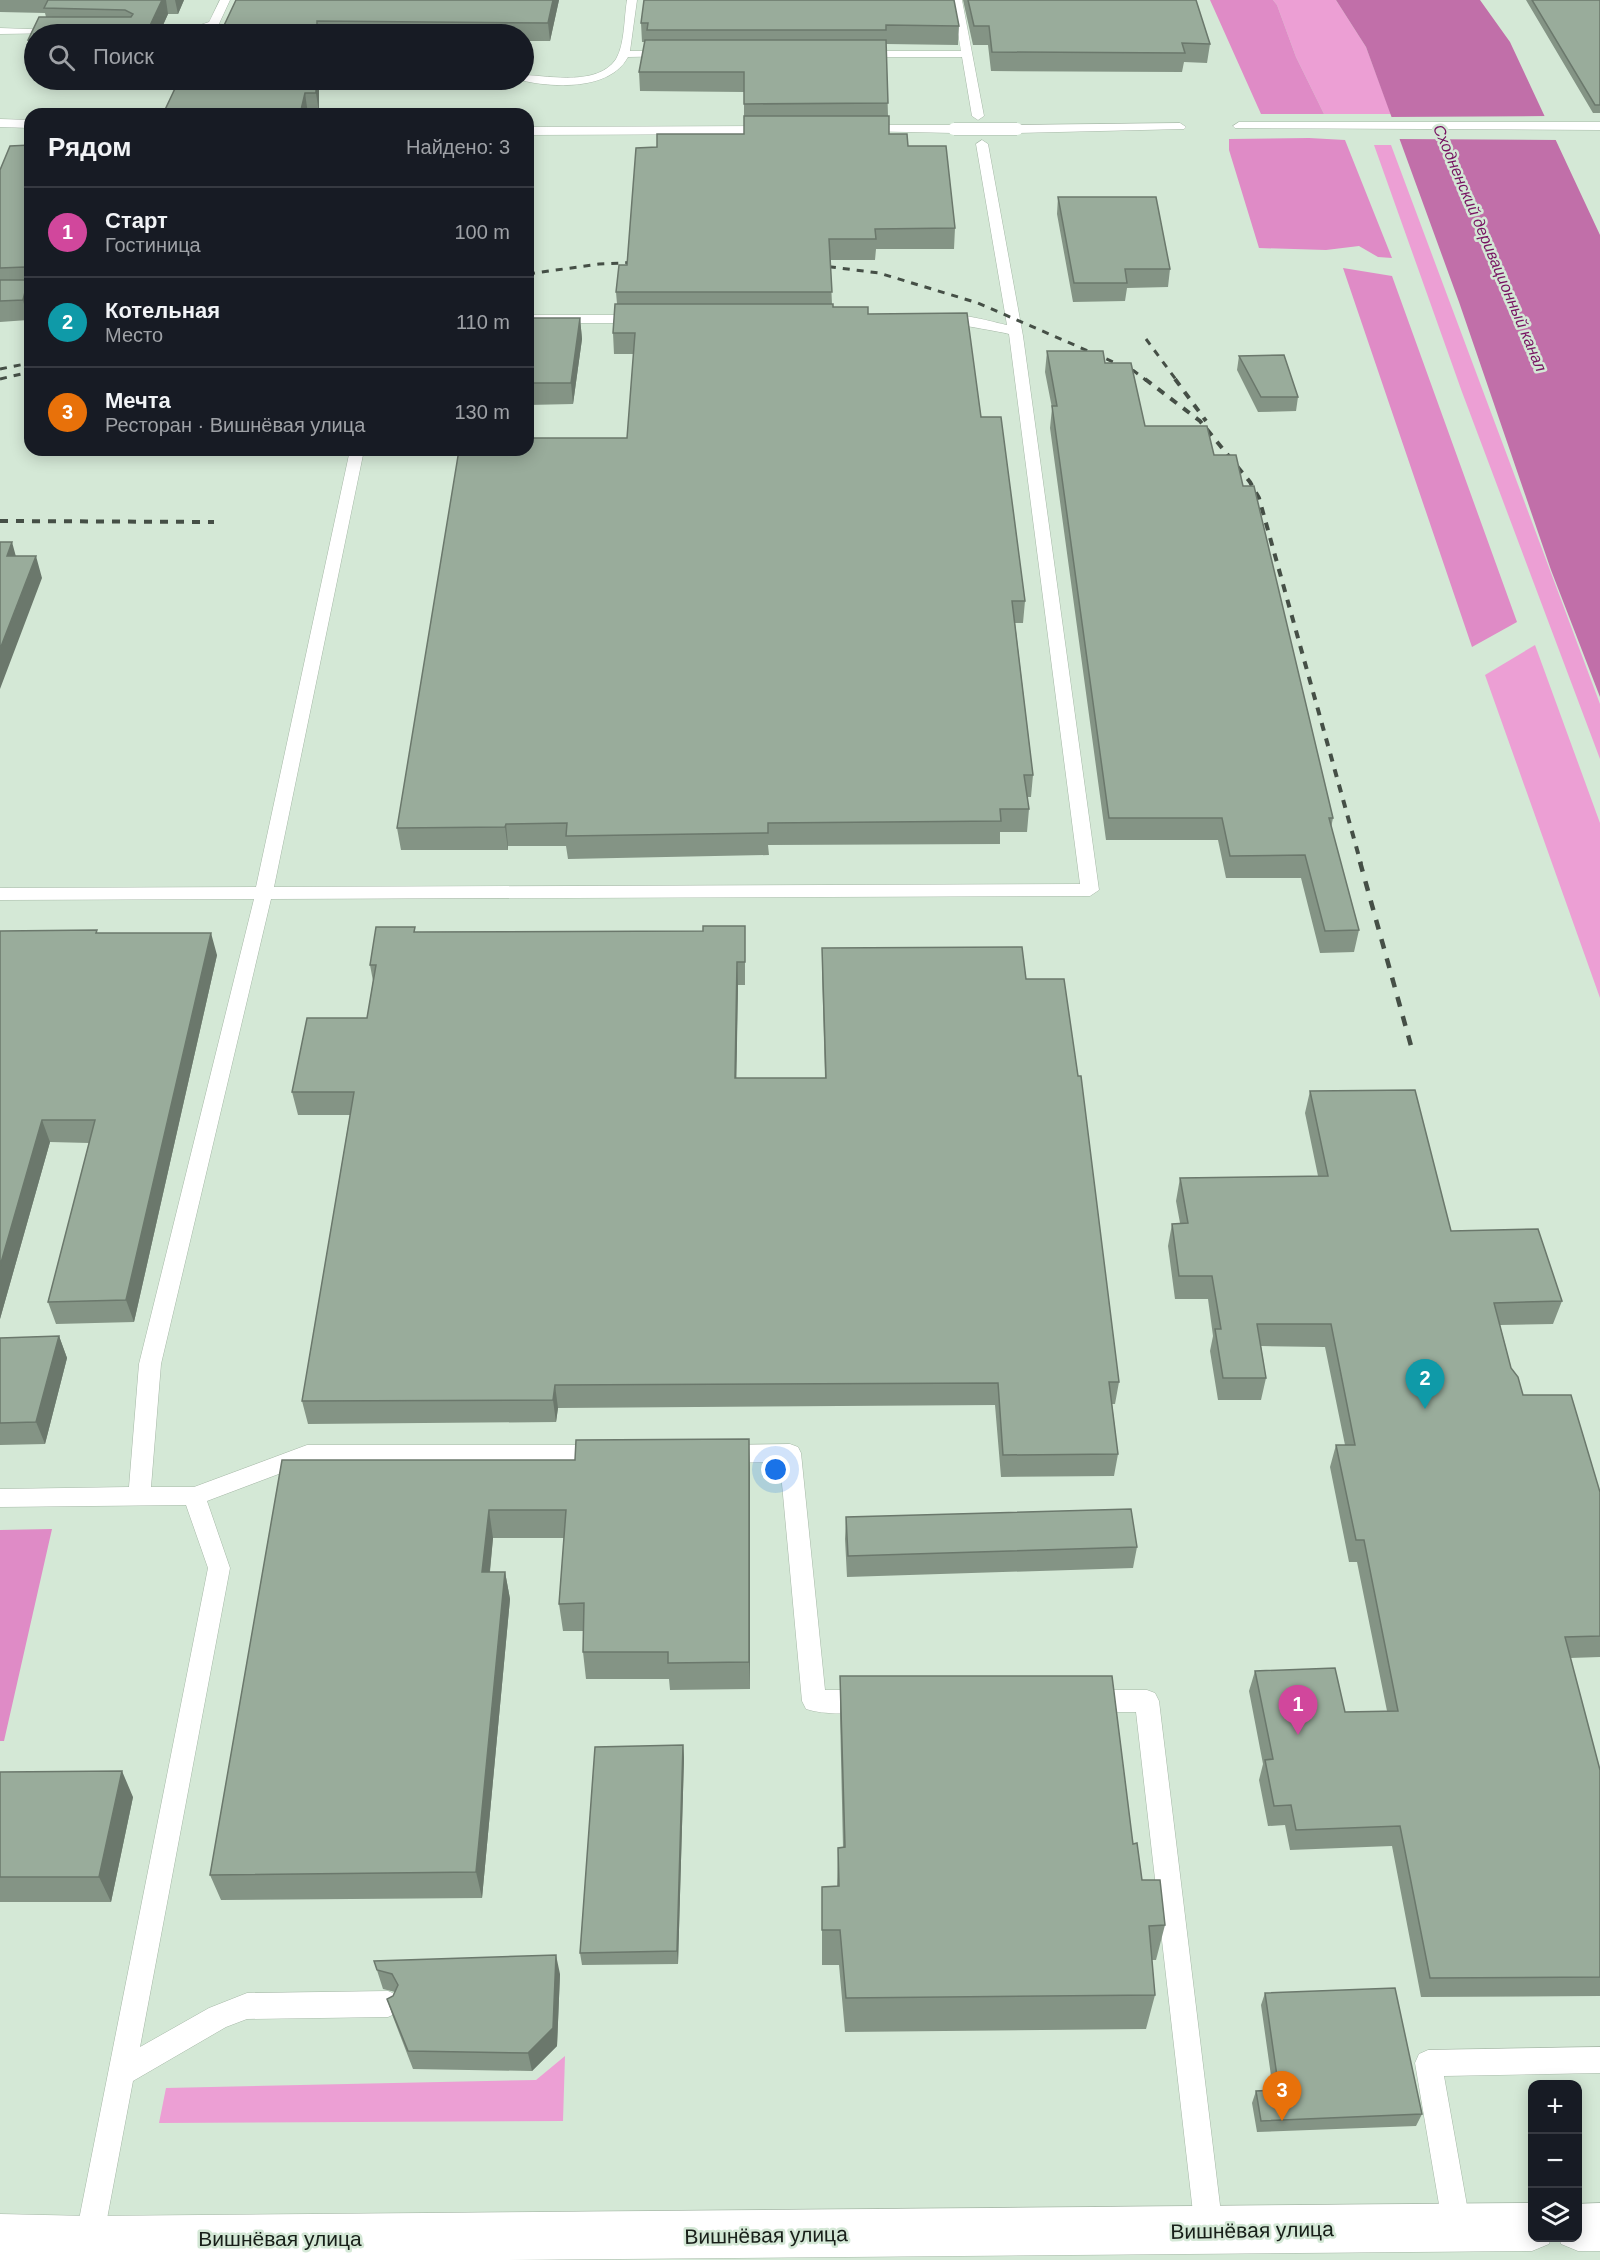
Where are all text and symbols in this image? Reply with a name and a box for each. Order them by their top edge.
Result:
search box [24,24,534,90]
icon: search [45,41,78,74]
text: Поиск [93,44,154,69]
water label: Сходненский деривационный канал [1430,122,1550,374]
text: Рядом [48,132,131,162]
text: Найдено: 3 [406,136,510,158]
text: Старт [105,208,168,233]
text: 1 [62,221,73,243]
text: 100 m [454,221,510,243]
text: Гостиница [105,234,201,256]
text: Котельная [105,298,220,323]
text: 2 [62,311,73,333]
text: 110 m [456,311,510,333]
text: Место [105,324,163,346]
text: Мечта [105,388,171,413]
text: 3 [62,401,73,423]
text: 130 m [454,401,510,423]
text: Ресторан · Вишнёвая улица [105,414,365,436]
pin: 2 [1406,1360,1444,1409]
your location [761,1455,790,1484]
pin: 1 [1278,1686,1318,1735]
pin: 3 [1262,2072,1302,2121]
map controls [1528,2080,1582,2242]
button: + [1528,2080,1582,2134]
button: − [1528,2134,1582,2188]
button: layers [1528,2188,1582,2242]
street label: Вишнёвая улица [1170,2217,1334,2243]
street label: Вишнёвая улица [684,2222,848,2248]
street label: Вишнёвая улица [198,2227,362,2250]

